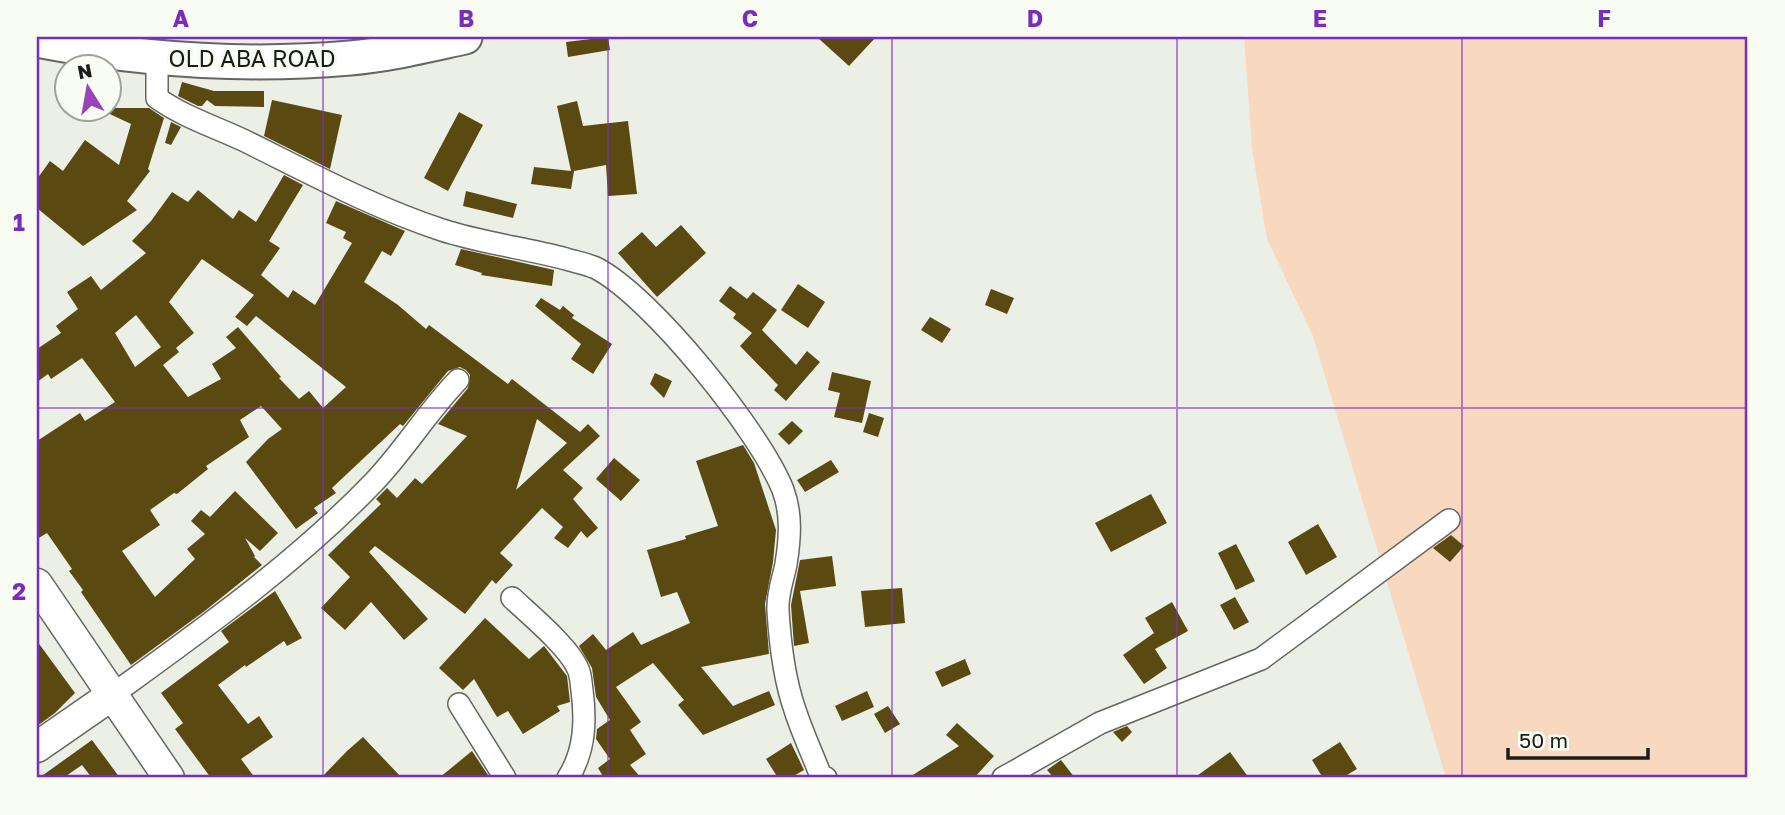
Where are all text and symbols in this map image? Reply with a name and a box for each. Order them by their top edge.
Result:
text: A [173,4,190,32]
text: B [458,4,474,32]
text: C [742,4,758,32]
text: D [1027,4,1043,32]
text: E [1313,4,1327,32]
text: F [1597,4,1611,32]
street label: OLD ABA ROAD [168,44,336,72]
north arrow [52,52,122,122]
text: N [75,58,94,83]
text: 1 [13,208,25,236]
text: 2 [12,577,26,605]
scale bar [1508,717,1648,761]
text: 50 m [1519,727,1568,753]

